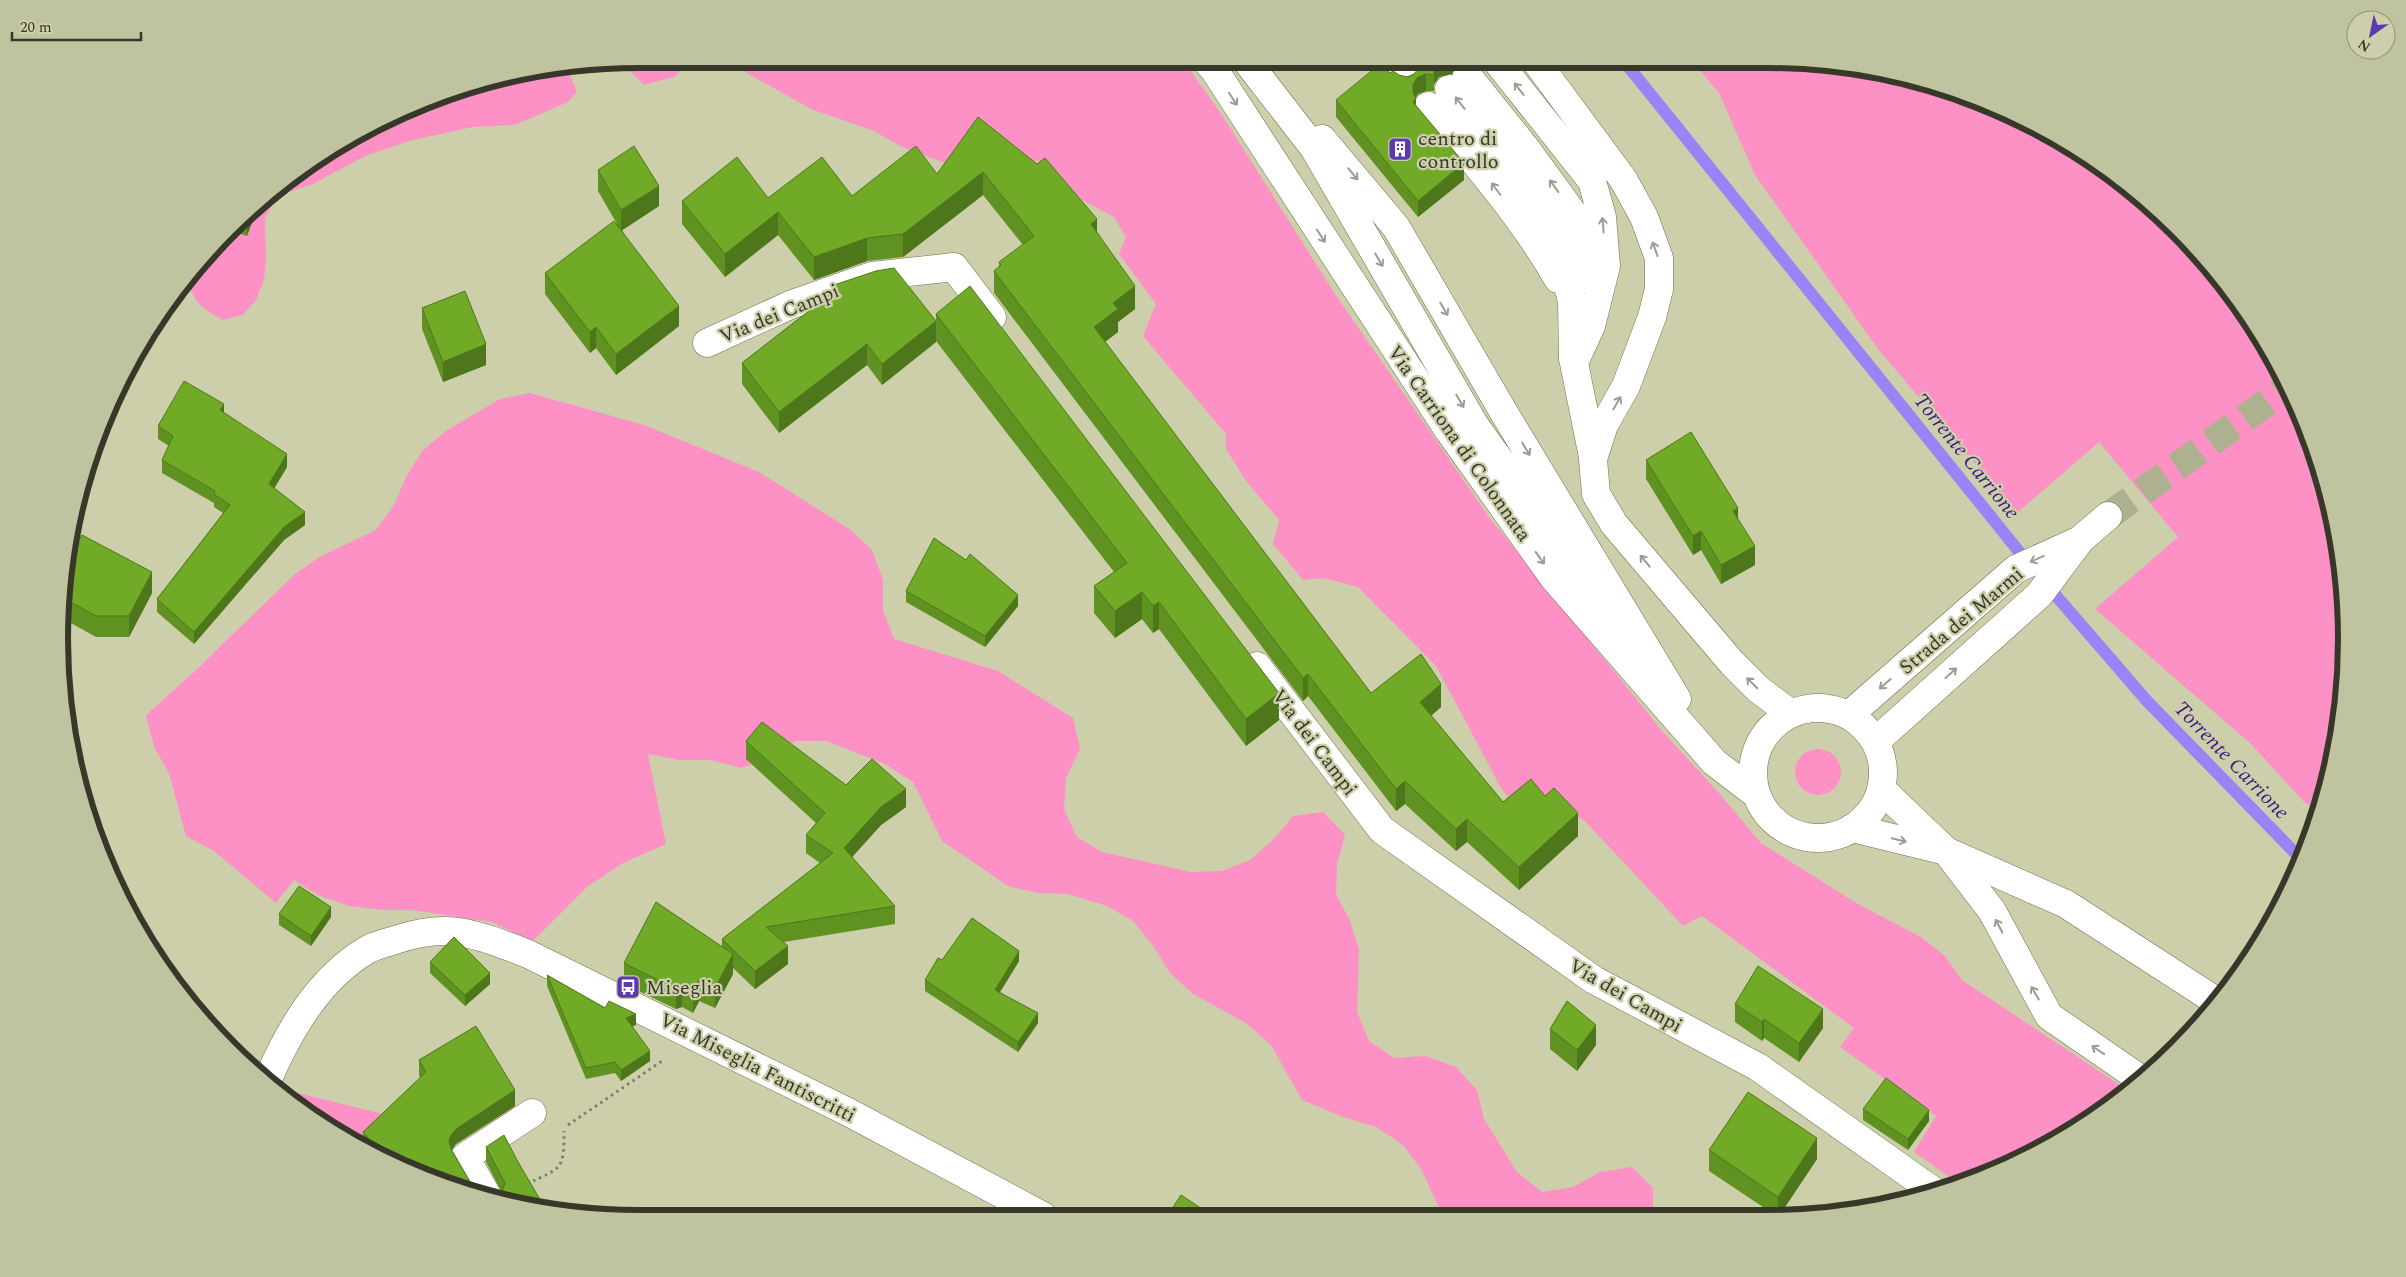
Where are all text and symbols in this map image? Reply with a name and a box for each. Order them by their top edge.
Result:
scale bar [12,10,141,42]
north arrow [2346,10,2396,60]
text: 20 m [20,16,52,39]
text: N [2354,34,2375,57]
one-way arrow [1513,83,1524,96]
one-way arrow [1227,92,1238,106]
one-way arrow [1455,97,1466,110]
place label: centro di controllo [1418,124,1499,177]
building icon: centro di controllo [1387,136,1413,162]
one-way arrow [1348,168,1359,181]
one-way arrow [1549,179,1559,193]
one-way arrow [1490,183,1501,196]
one-way arrow [1598,217,1607,233]
one-way arrow [1316,228,1326,242]
one-way arrow [1650,241,1659,257]
one-way arrow [1374,252,1384,267]
street label: Via dei Campi [715,276,844,352]
one-way arrow [1439,301,1449,315]
street label: Via Carriona di Colonnata [1380,339,1539,548]
water label: Torrente Carrione [1905,387,2027,527]
one-way arrow [1455,393,1465,408]
one-way arrow [1612,395,1622,410]
one-way arrow [1522,441,1532,455]
one-way arrow [1535,551,1545,565]
one-way arrow [1639,554,1651,567]
one-way arrow [2030,555,2045,565]
street label: Strada dei Marmi [1893,560,2030,682]
one-way arrow [1945,668,1958,679]
one-way arrow [1746,677,1758,689]
one-way arrow [1878,678,1891,690]
street label: Via dei Campi [1264,683,1364,802]
water label: Torrente Carrione [2166,694,2296,827]
one-way arrow [1891,836,1907,845]
one-way arrow [1994,919,2004,934]
street label: Via dei Campi [1563,951,1688,1041]
place label: Miseglia [646,973,723,1003]
bus stop icon: Miseglia [615,974,641,1000]
one-way arrow [2030,986,2039,1001]
street label: Via Miseglia Fantiscritti [654,1005,861,1130]
one-way arrow [2092,1045,2106,1055]

